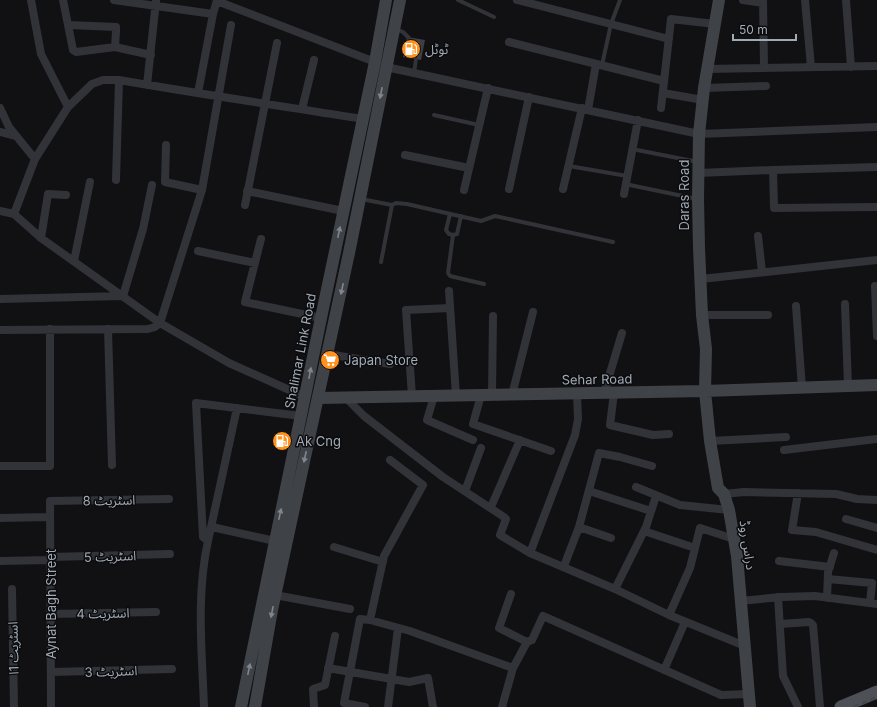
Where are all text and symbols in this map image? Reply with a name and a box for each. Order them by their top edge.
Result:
scale bar [733,16,796,42]
text: 50 m [739,22,768,37]
fuel station icon: ٹوٹل [400,38,422,60]
place label: ٹوٹل [425,41,449,58]
one-way arrow [378,87,384,99]
street label: Daras Road [676,160,692,230]
one-way arrow [336,226,342,238]
one-way arrow [338,283,344,295]
street label: Shalimar Link Road [281,292,319,410]
supermarket icon: Japan Store [319,349,341,371]
place label: Japan Store [344,352,418,368]
one-way arrow [307,367,313,379]
street label: Sehar Road [561,370,633,388]
fuel station icon: Ak Cng [271,430,293,452]
place label: Ak Cng [296,433,341,449]
one-way arrow [302,451,308,463]
street label: اسٹریٹ 8 [83,492,135,509]
one-way arrow [278,508,284,520]
street label: دراس روڈ [736,519,759,571]
street label: اسٹریٹ 5 [83,547,137,565]
street label: Aynat Bagh Street [43,549,59,659]
street label: اسٹریٹ 4 [76,605,130,622]
one-way arrow [268,606,274,618]
street label: اسٹریٹ 1ا [5,621,22,675]
street label: اسٹریٹ 3 [84,662,138,680]
one-way arrow [246,663,252,675]

